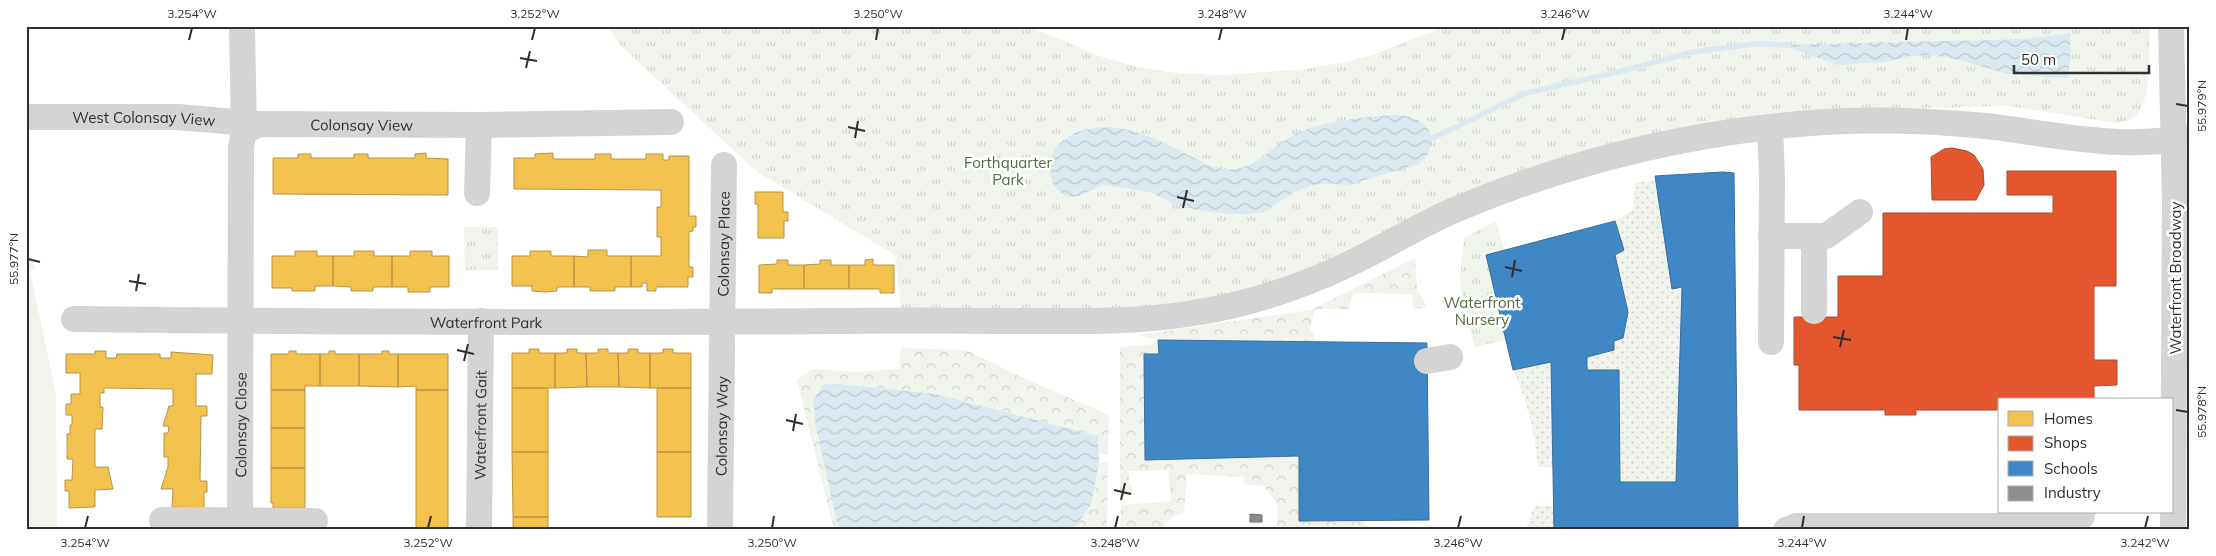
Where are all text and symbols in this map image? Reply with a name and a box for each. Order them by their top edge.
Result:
text: 3.254°W [167,6,217,21]
text: 3.252°W [510,6,560,21]
text: 3.250°W [853,6,903,21]
text: 3.248°W [1197,6,1247,21]
text: 3.246°W [1540,6,1590,21]
text: 3.244°W [1883,6,1933,21]
scale bar [2014,42,2148,74]
text: 50 m [2021,50,2056,69]
text: 55.979°N [2194,80,2209,132]
street label: West Colonsay View [72,107,216,130]
street label: Colonsay View [310,115,413,134]
park label: Forthquarter Park [964,153,1052,189]
street label: Colonsay Place [713,191,733,297]
street label: Waterfront Broadway [2166,202,2185,354]
text: 55.977°N [6,233,21,285]
park label: Waterfront Nursery [1443,293,1521,329]
street label: Waterfront Park [430,312,543,332]
street label: Waterfront Gait [470,370,490,480]
street label: Colonsay Close [231,372,250,478]
street label: Colonsay Way [711,376,731,476]
text: 55.978°N [2194,386,2209,438]
legend [1998,398,2174,514]
text: Homes [2044,409,2093,428]
text: Shops [2044,433,2087,452]
text: Schools [2044,459,2098,478]
text: Industry [2044,483,2101,502]
text: 3.254°W [60,535,110,550]
text: 3.252°W [403,535,453,550]
text: 3.250°W [747,535,797,550]
text: 3.248°W [1090,535,1140,550]
text: 3.246°W [1433,535,1483,550]
text: 3.244°W [1777,535,1827,550]
text: 3.242°W [2120,535,2170,550]

